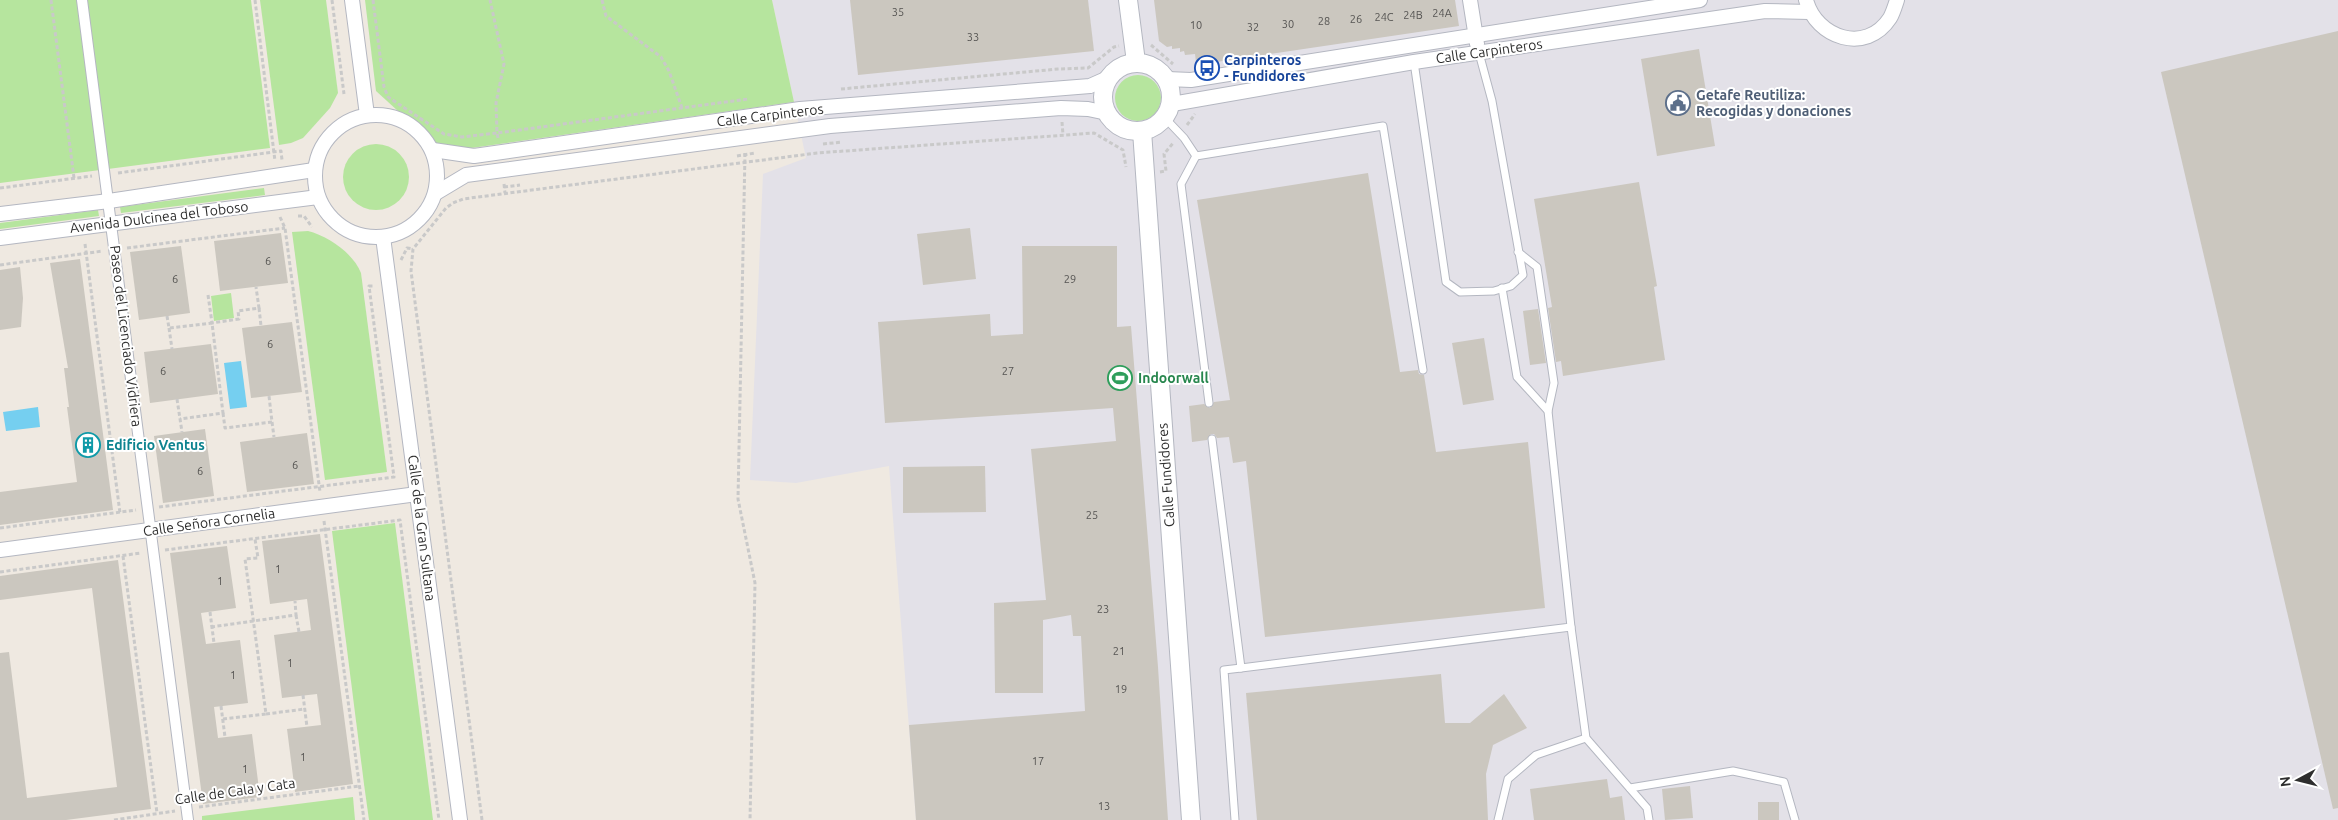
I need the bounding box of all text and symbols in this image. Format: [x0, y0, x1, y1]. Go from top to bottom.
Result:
house number: 35 [892, 6, 904, 18]
house number: 24A [1432, 7, 1453, 19]
house number: 24B [1403, 9, 1423, 21]
house number: 24C [1374, 11, 1394, 23]
house number: 26 [1350, 13, 1362, 25]
house number: 28 [1318, 15, 1330, 27]
house number: 30 [1282, 18, 1294, 30]
house number: 10 [1190, 19, 1202, 31]
house number: 32 [1247, 21, 1259, 33]
house number: 33 [967, 31, 979, 43]
street label: Calle Carpinteros [1435, 36, 1543, 66]
place label: Carpinteros - Fundidores [1224, 52, 1306, 84]
bus stop icon: Carpinteros - Fundidores [1194, 55, 1220, 81]
place label: Getafe Reutiliza: Recogidas y donaciones [1696, 87, 1852, 119]
public building icon: Getafe Reutiliza: Recogidas y donaciones [1665, 90, 1691, 116]
street label: Calle Carpinteros [716, 101, 824, 129]
street label: Avenida Dulcinea del Toboso [69, 198, 249, 236]
street label: Paseo del Licenciado Vidriera [107, 244, 145, 428]
house number: 6 [265, 255, 271, 267]
house number: 6 [172, 273, 178, 285]
house number: 29 [1064, 273, 1076, 285]
house number: 6 [267, 338, 273, 350]
house number: 6 [160, 365, 166, 377]
house number: 27 [1002, 365, 1014, 377]
sports icon: Indoorwall [1107, 365, 1133, 391]
place label: Indoorwall [1138, 370, 1209, 386]
street label: Calle Fundidores [1154, 422, 1178, 528]
building icon: Edificio Ventus [75, 432, 101, 458]
place label: Edificio Ventus [106, 437, 205, 453]
street label: Calle de la Gran Sultana [405, 454, 439, 602]
house number: 6 [292, 459, 298, 471]
house number: 6 [197, 465, 203, 477]
street label: Calle Señora Cornelia [142, 505, 276, 539]
house number: 25 [1086, 509, 1098, 521]
house number: 1 [275, 563, 281, 575]
house number: 1 [217, 575, 223, 587]
house number: 23 [1097, 603, 1109, 615]
house number: 21 [1113, 645, 1125, 657]
house number: 1 [287, 657, 293, 669]
house number: 1 [230, 669, 236, 681]
house number: 19 [1115, 683, 1127, 695]
house number: 1 [300, 751, 306, 763]
house number: 17 [1032, 755, 1044, 767]
north arrow [2273, 755, 2323, 805]
house number: 1 [242, 763, 248, 775]
street label: Calle de Cala y Cata [174, 775, 296, 807]
text: N [2277, 775, 2294, 788]
house number: 13 [1098, 800, 1110, 812]

